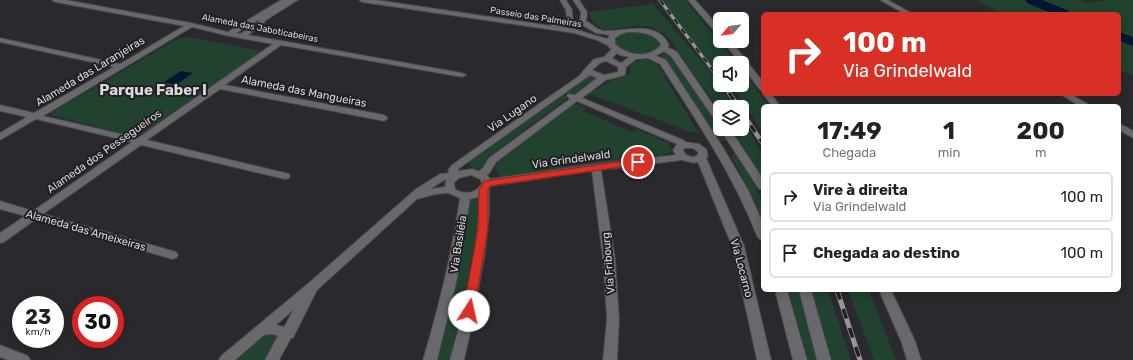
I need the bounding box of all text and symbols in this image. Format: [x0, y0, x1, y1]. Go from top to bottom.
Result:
street label: Passeio das Palmeiras [490, 5, 583, 29]
street label: Alameda das Jaboticabeiras [201, 12, 319, 44]
north arrow [713, 12, 749, 48]
map controls [713, 12, 749, 136]
text: 100 m [843, 26, 927, 59]
icon: right [777, 28, 829, 80]
street label: Alameda das Laranjeiras [33, 34, 147, 109]
button: sound [713, 56, 749, 92]
text: Via Grindelwald [843, 60, 972, 82]
street label: Alameda das Mangueiras [240, 73, 368, 110]
district label: Parque Faber I [99, 81, 207, 99]
street label: Via Lugano [485, 92, 539, 135]
button: layers [713, 100, 749, 136]
street label: Alameda dos Pessegueiros [44, 107, 164, 196]
text: 17:49 [817, 117, 882, 145]
text: 1 [943, 117, 955, 145]
text: 200 [1017, 117, 1065, 145]
pin [621, 145, 655, 179]
text: Chegada [823, 145, 876, 160]
text: min [938, 145, 960, 160]
text: m [1035, 145, 1046, 160]
street label: Via Grindelwald [531, 148, 611, 171]
icon: arrive [627, 151, 649, 173]
text: Vire à direita [813, 181, 908, 199]
icon: right [779, 186, 801, 208]
text: 100 m [1061, 188, 1103, 206]
text: Via Grindelwald [813, 199, 906, 214]
street label: Alameda das Ameixeiras [24, 207, 148, 254]
street label: Via Basiléia [448, 214, 469, 274]
street label: Via Fribourg [599, 232, 618, 294]
street label: Via Locarno [727, 237, 756, 299]
icon: arrive [779, 242, 801, 264]
text: Chegada ao destino [813, 244, 960, 262]
text: 100 m [1061, 244, 1103, 262]
position arrow [448, 290, 490, 332]
speed limit sign: 30 [72, 296, 124, 348]
text: 23 [25, 305, 51, 329]
text: km/h [26, 326, 50, 338]

